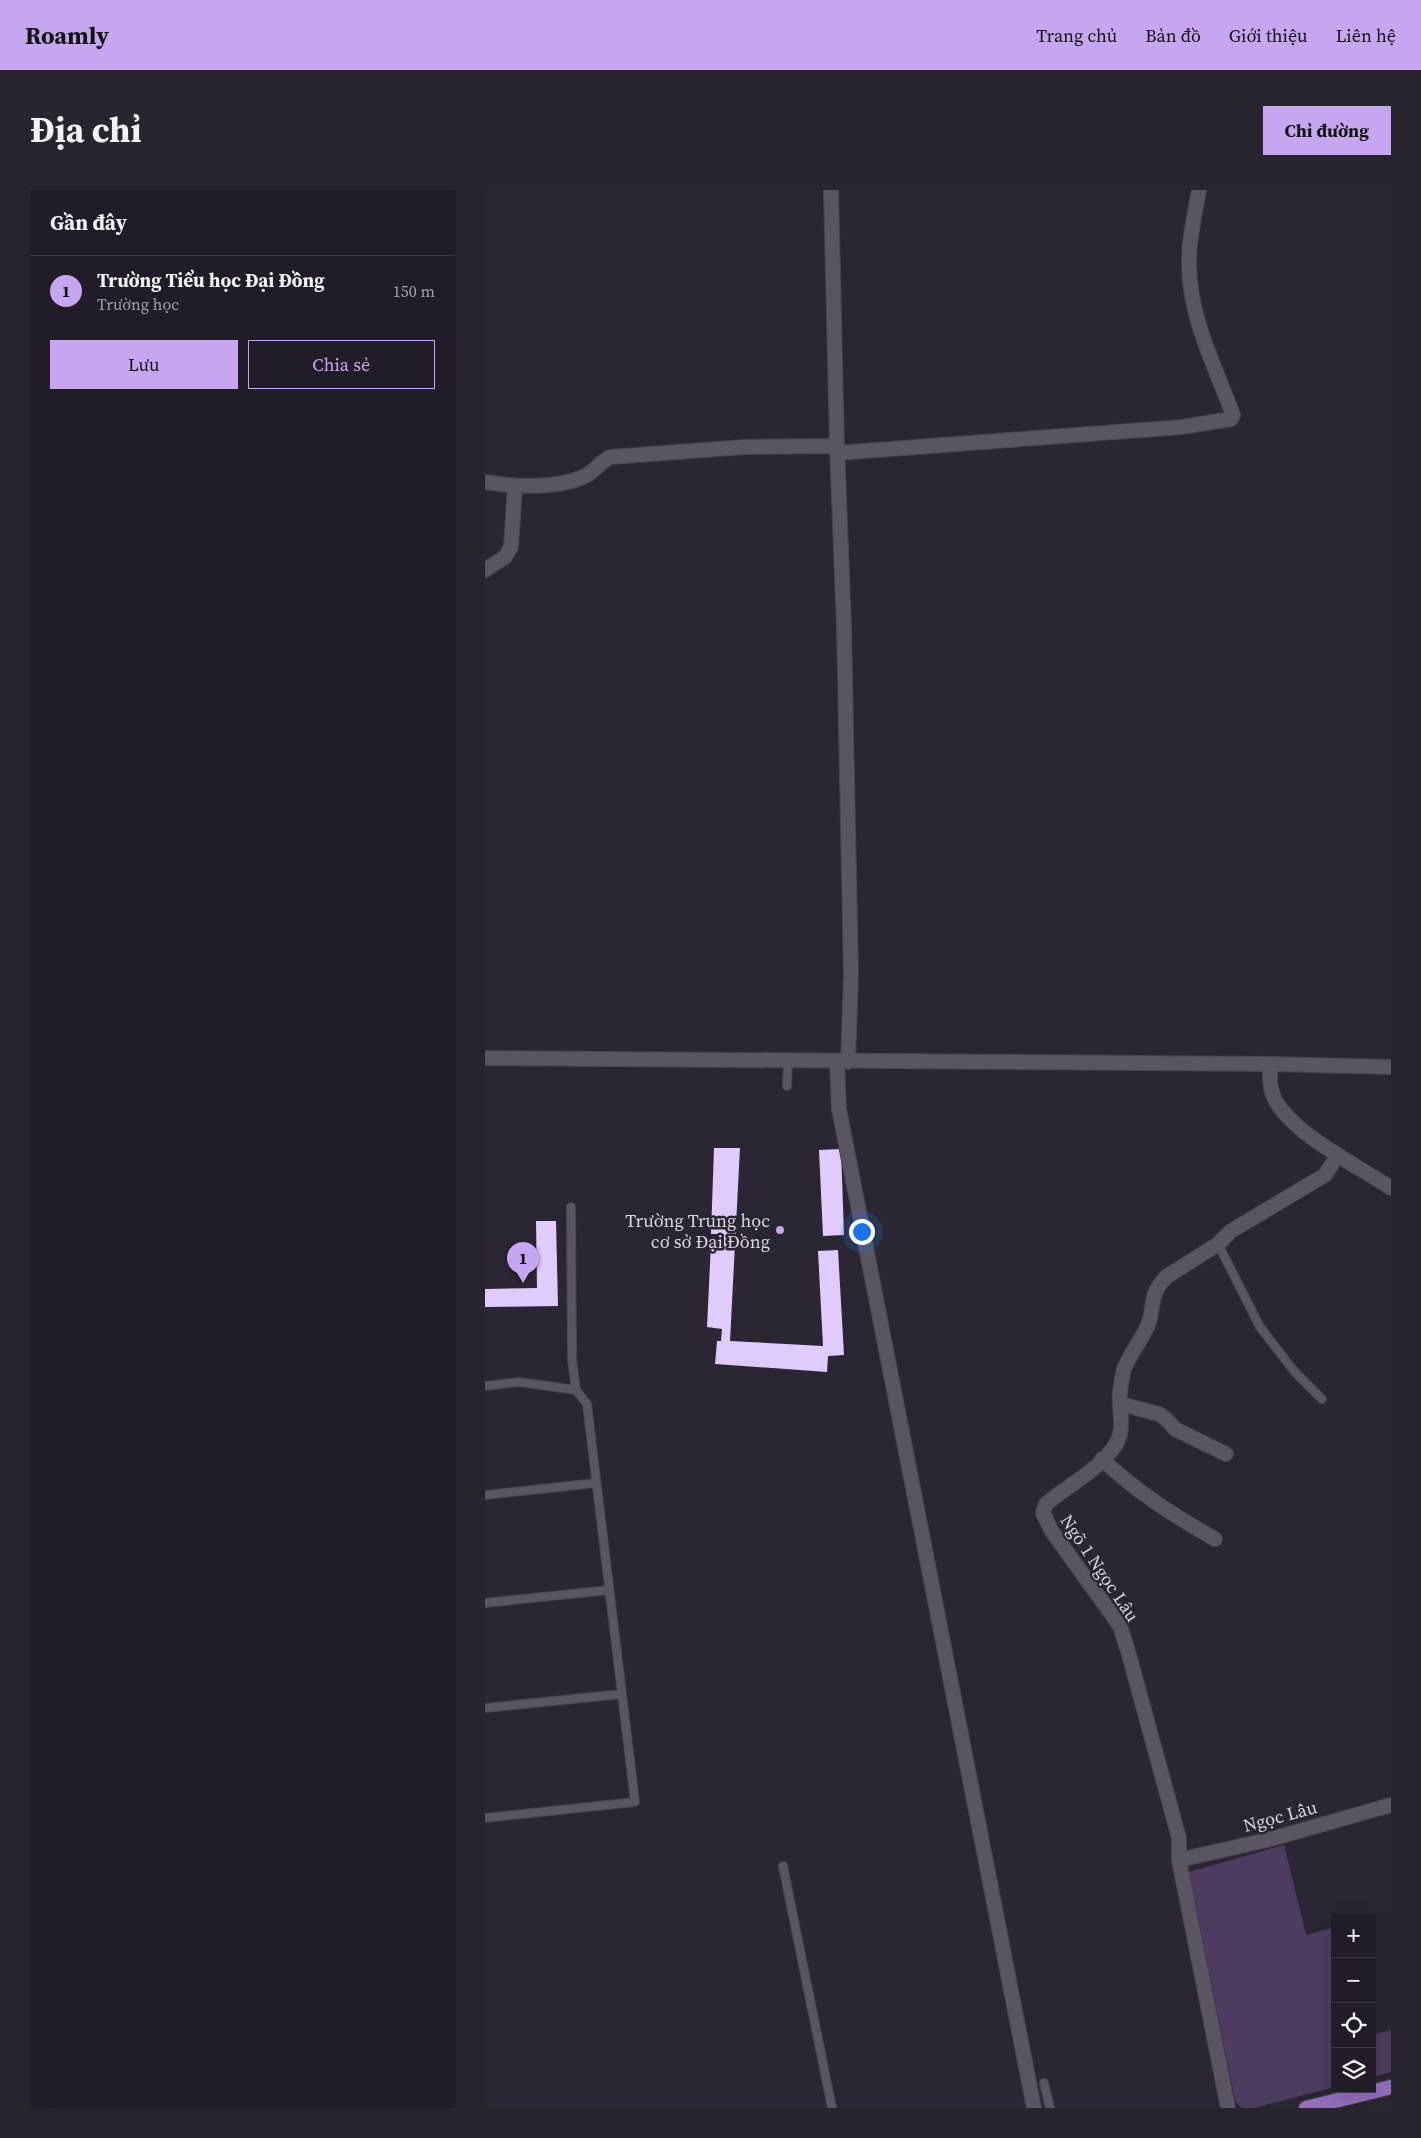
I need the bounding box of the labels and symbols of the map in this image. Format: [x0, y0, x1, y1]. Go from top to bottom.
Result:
place label: Trường Trung học cơ sở Đại Đồng [625, 1208, 770, 1254]
your location [849, 1219, 875, 1245]
marker: Trường Trung học cơ sở Đại Đồng [774, 1224, 786, 1236]
pin: 1 [507, 1242, 539, 1283]
street label: Ngõ 1 Ngọc Lâu [1055, 1509, 1145, 1627]
street label: Ngọc Lâu [1240, 1794, 1320, 1838]

